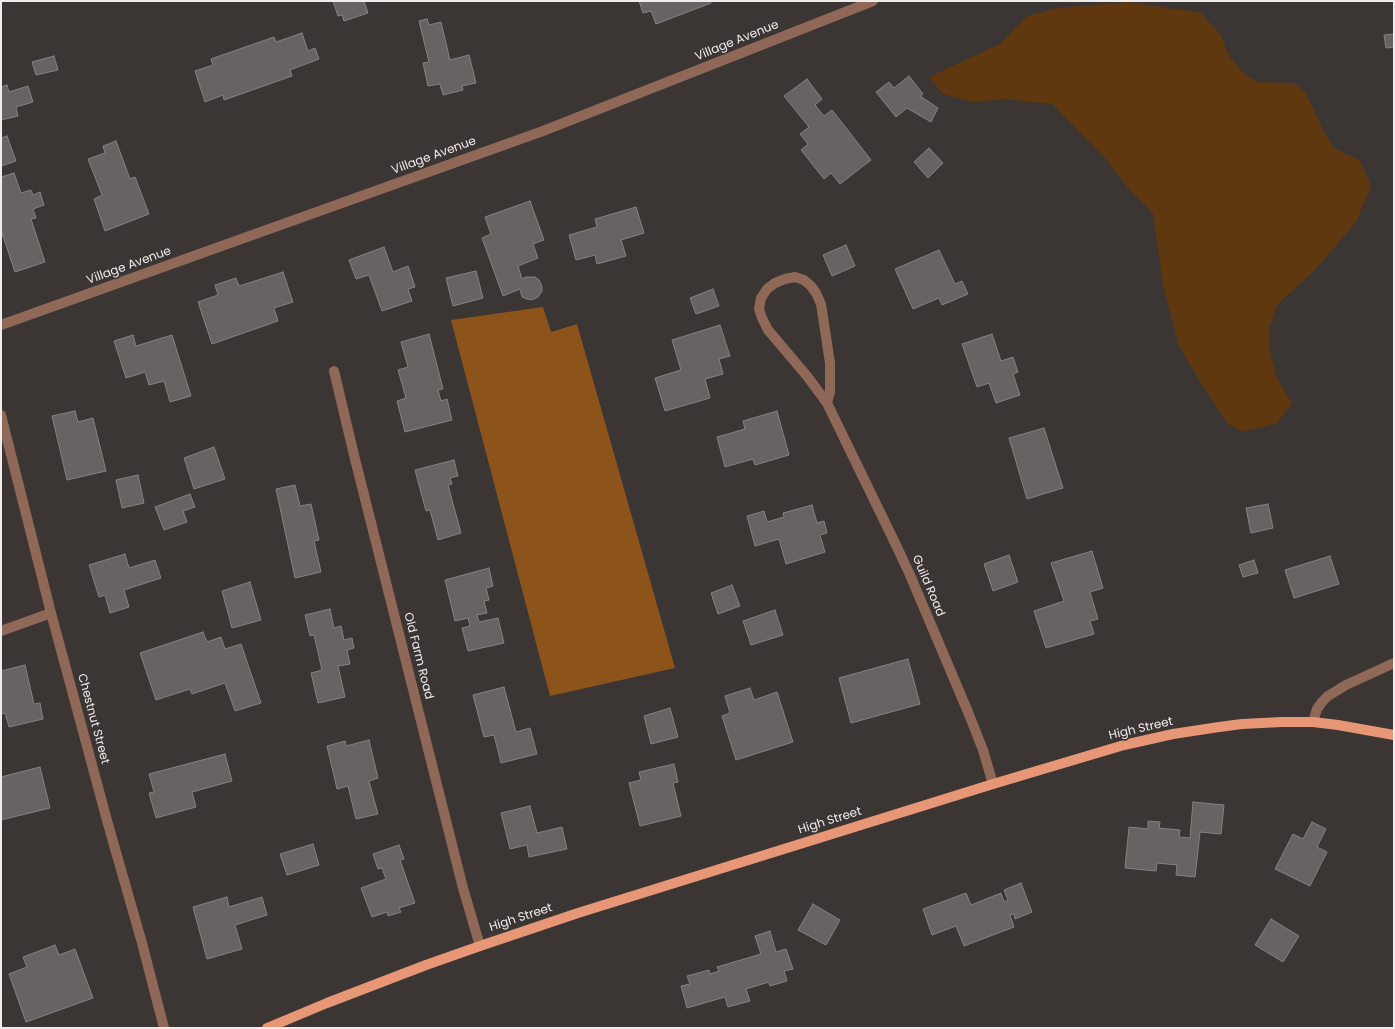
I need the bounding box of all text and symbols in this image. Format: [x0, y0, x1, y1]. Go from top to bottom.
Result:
street label: Village Avenue [693, 18, 781, 64]
street label: Village Avenue [390, 134, 478, 178]
street label: Village Avenue [85, 244, 173, 288]
street label: Guild Road [909, 553, 947, 619]
street label: Old Farm Road [400, 611, 436, 701]
street label: Chestnut Street [74, 672, 112, 766]
street label: High Street [1108, 715, 1174, 743]
street label: High Street [797, 805, 863, 837]
street label: High Street [488, 901, 554, 935]

